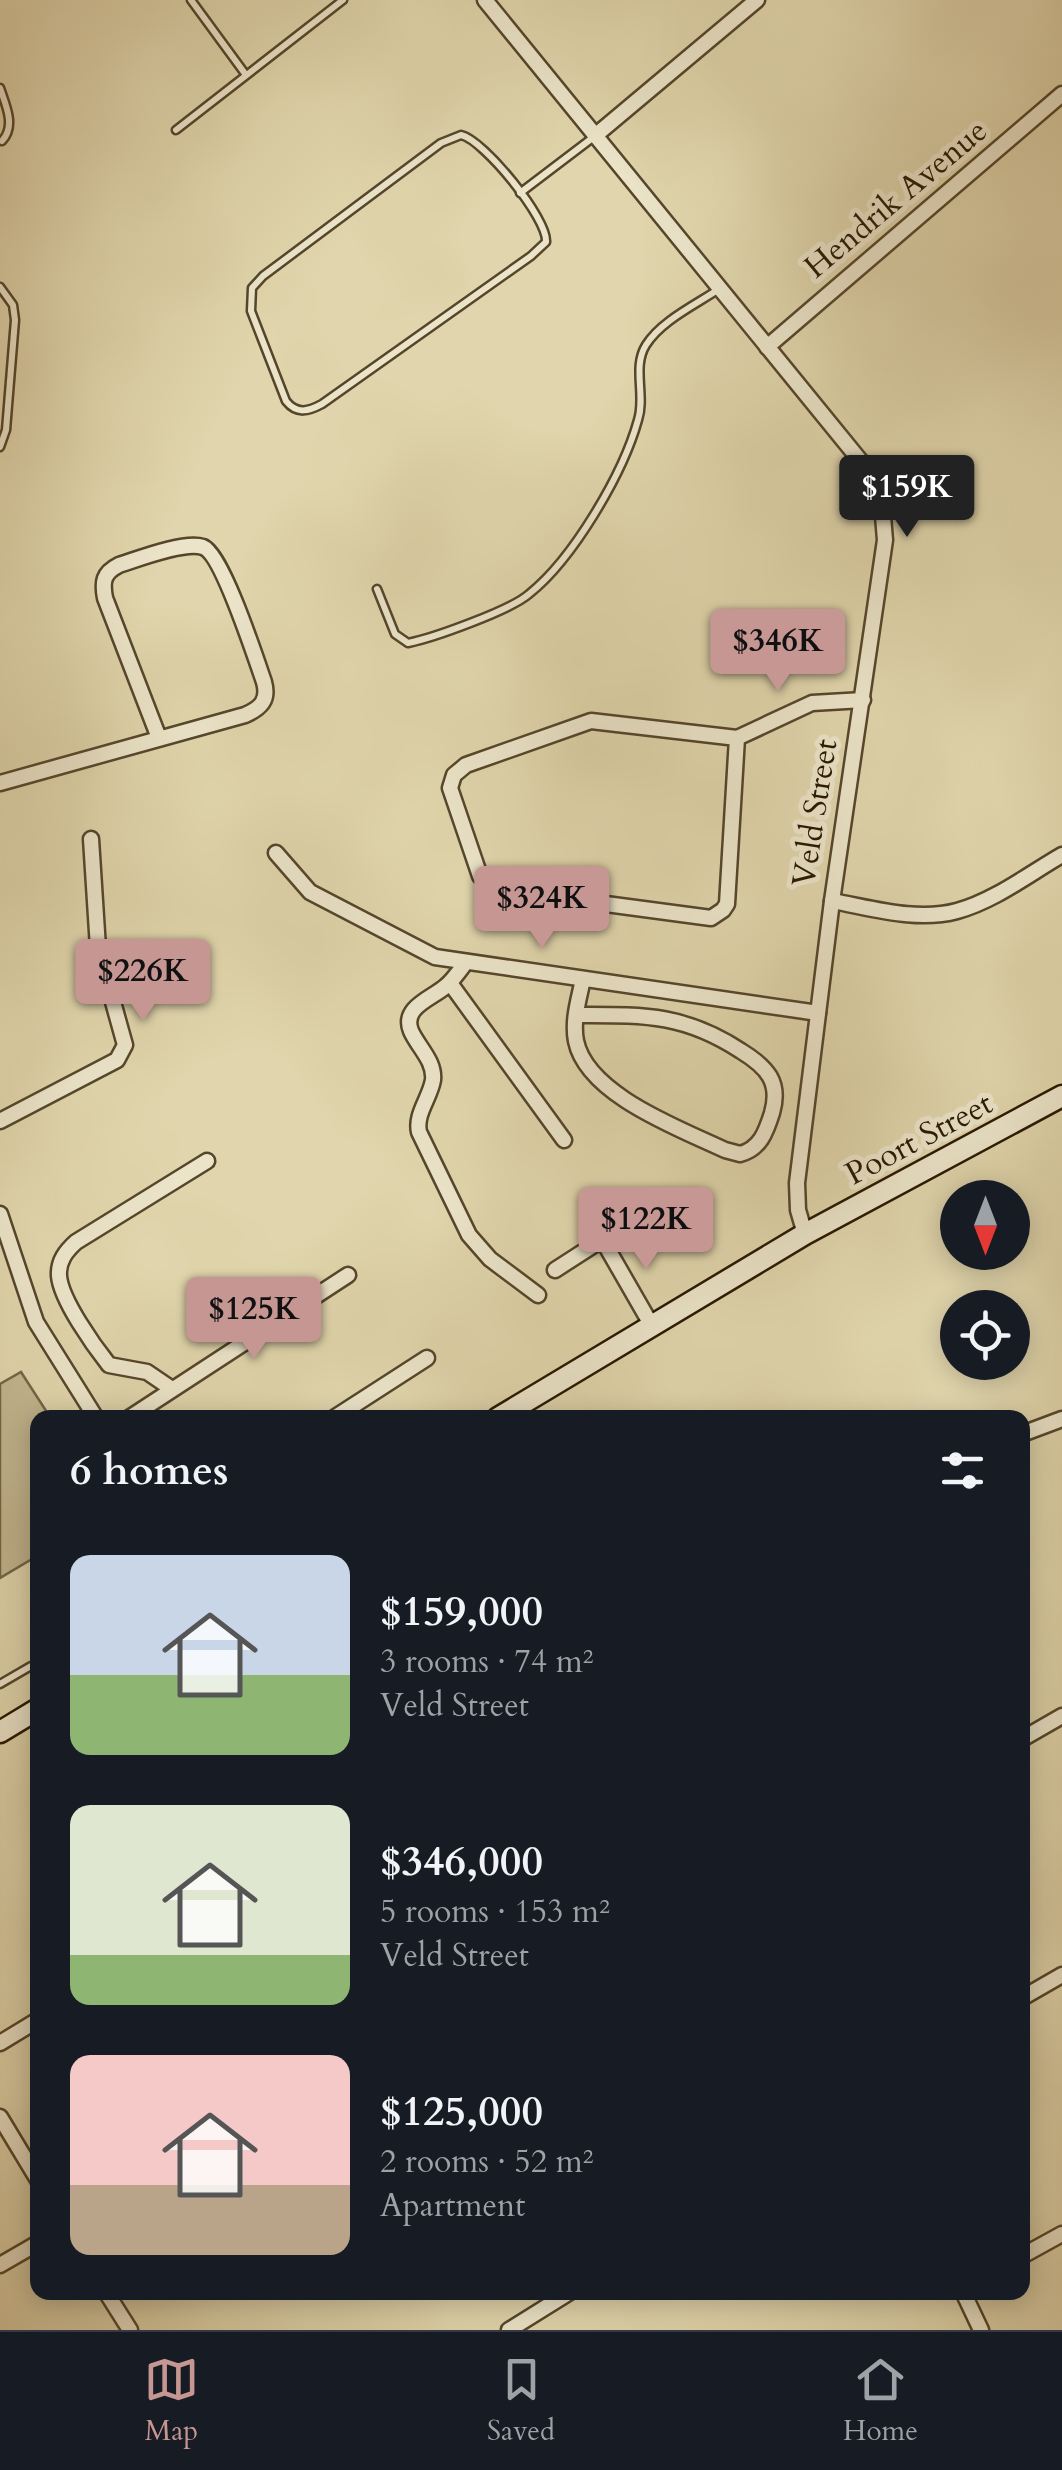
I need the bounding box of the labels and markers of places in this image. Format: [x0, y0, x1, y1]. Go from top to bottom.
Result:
pin: $159K [837, 455, 977, 540]
pin: $346K [708, 609, 848, 694]
pin: $324K [472, 866, 612, 951]
pin: $226K [73, 939, 213, 1024]
pin: $122K [576, 1187, 716, 1272]
pin: $125K [184, 1277, 324, 1362]

